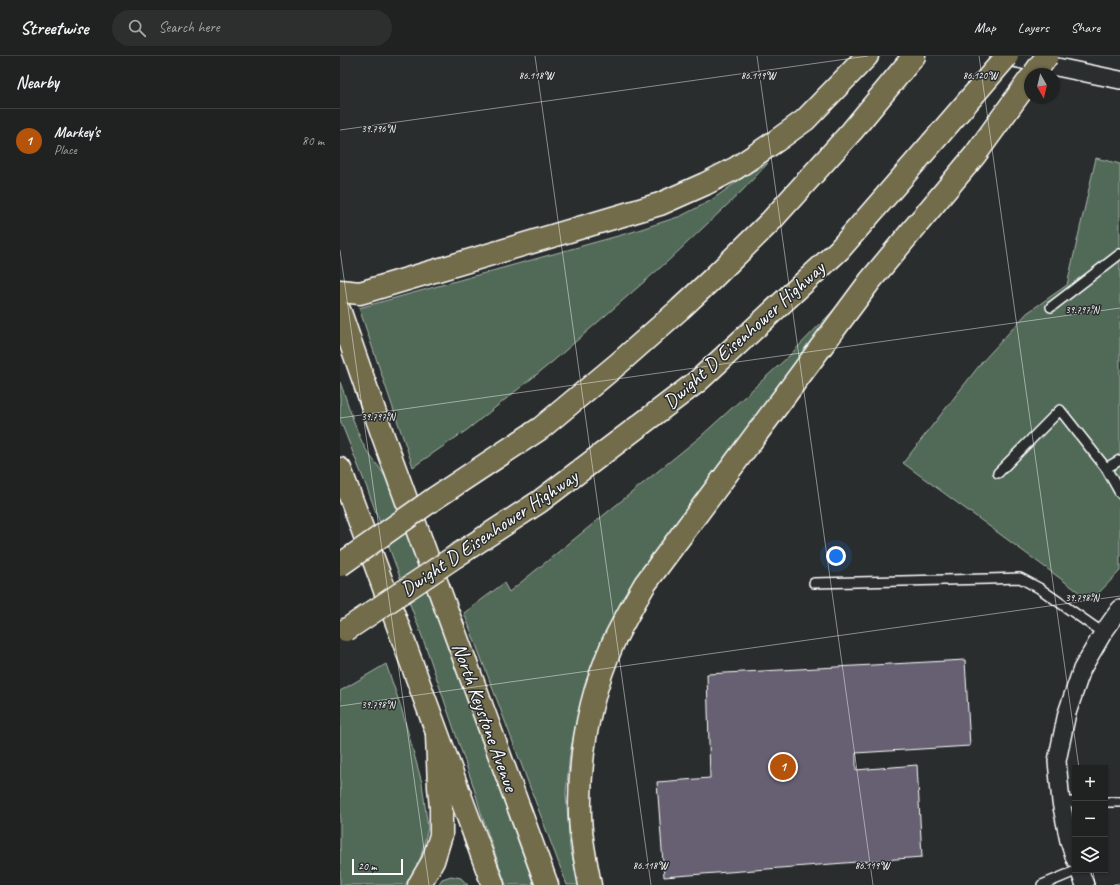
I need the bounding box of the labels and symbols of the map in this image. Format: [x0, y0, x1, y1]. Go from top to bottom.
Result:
north arrow [1024, 68, 1060, 104]
text: 86.118°W [519, 69, 555, 82]
text: 86.119°W [741, 69, 777, 82]
text: 86.120°W [963, 69, 999, 82]
text: 39.796°N [361, 122, 397, 135]
street label: Dwight D Eisenhower Highway [658, 254, 832, 414]
text: 39.797°N [1065, 303, 1101, 316]
text: 39.797°N [361, 410, 397, 423]
street label: Dwight D Eisenhower Highway [396, 463, 584, 602]
your location [826, 546, 846, 566]
text: 39.798°N [1065, 591, 1101, 604]
street label: North Keystone Avenue [447, 639, 524, 796]
text: 39.798°N [361, 698, 397, 711]
pin: 1 [770, 752, 796, 782]
scale bar [352, 857, 403, 876]
text: 86.118°W [633, 859, 669, 872]
text: 86.119°W [855, 859, 891, 872]

